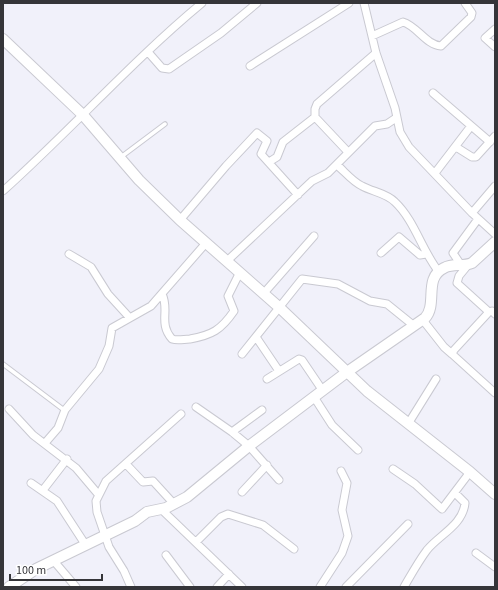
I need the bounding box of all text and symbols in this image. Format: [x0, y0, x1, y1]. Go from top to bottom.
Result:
scale bar [10, 556, 102, 582]
text: 100 m [16, 562, 46, 579]

